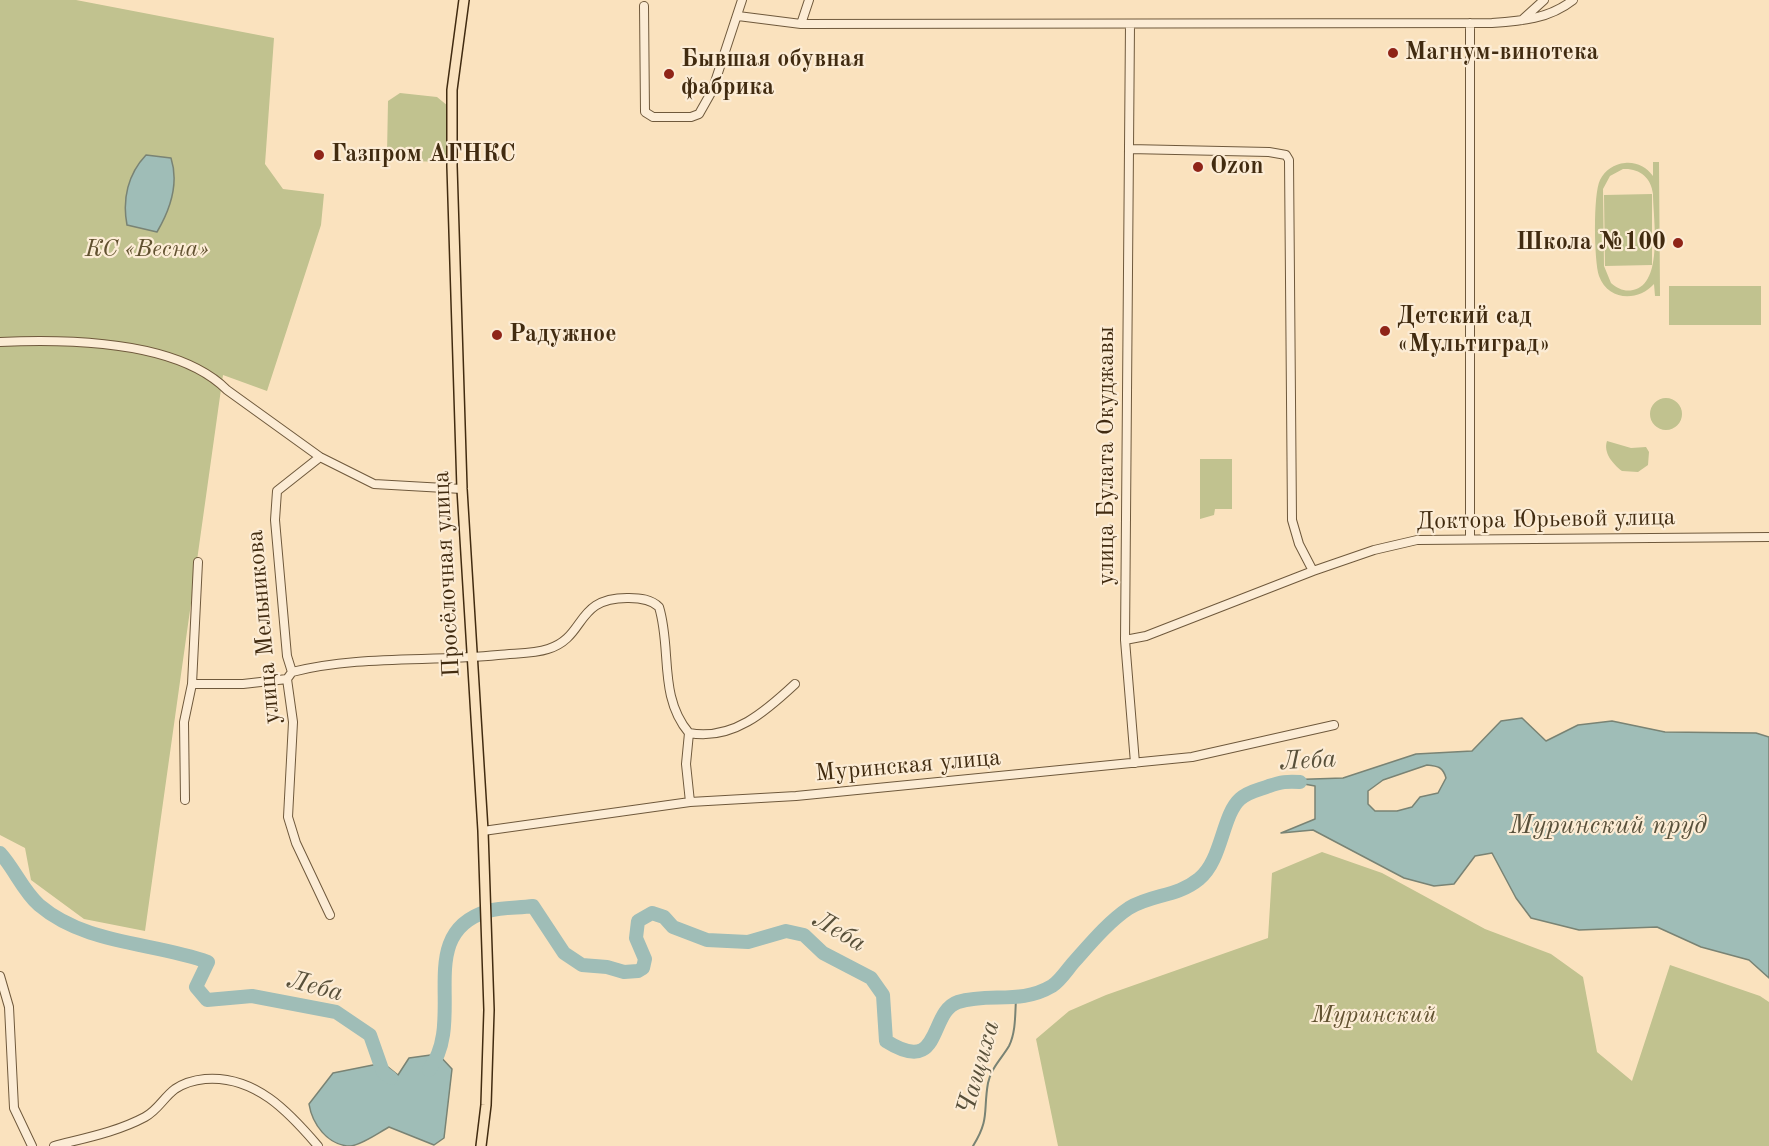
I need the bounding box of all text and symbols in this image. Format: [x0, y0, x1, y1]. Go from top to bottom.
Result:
place label: Магнум-винотека [1405, 39, 1599, 67]
place label: Бывшая обувная фабрика [681, 46, 865, 102]
marker: Магнум-винотека [1386, 46, 1400, 60]
marker: Бывшая обувная фабрика [662, 67, 676, 81]
place label: Газпром АГНКС [331, 141, 516, 169]
marker: Газпром АГНКС [312, 148, 326, 162]
place label: Ozon [1210, 153, 1264, 181]
marker: Ozon [1191, 160, 1205, 174]
place label: Школа №100 [1516, 229, 1666, 257]
park label: КС «Весна» [85, 236, 209, 264]
marker: Школа №100 [1671, 236, 1685, 250]
place label: Детский сад «Мультиград» [1397, 303, 1550, 359]
place label: Радужное [509, 321, 616, 349]
marker: Детский сад «Мультиград» [1378, 324, 1392, 338]
street label: улица Булата Окуджавы [1093, 326, 1121, 586]
marker: Радужное [490, 328, 504, 342]
street label: Просёлочная улица [427, 470, 467, 678]
street label: Доктора Юрьевой улица [1416, 503, 1676, 537]
street label: улица Мельникова [241, 529, 287, 725]
street label: Муринская улица [814, 744, 1002, 788]
water label: Леба [1279, 744, 1337, 778]
water label: Муринский пруд [1509, 810, 1707, 842]
water label: Леба [807, 904, 871, 960]
water label: Леба [284, 965, 346, 1009]
park label: Муринский [1312, 1002, 1436, 1030]
water label: Чащиха [951, 1017, 1007, 1119]

